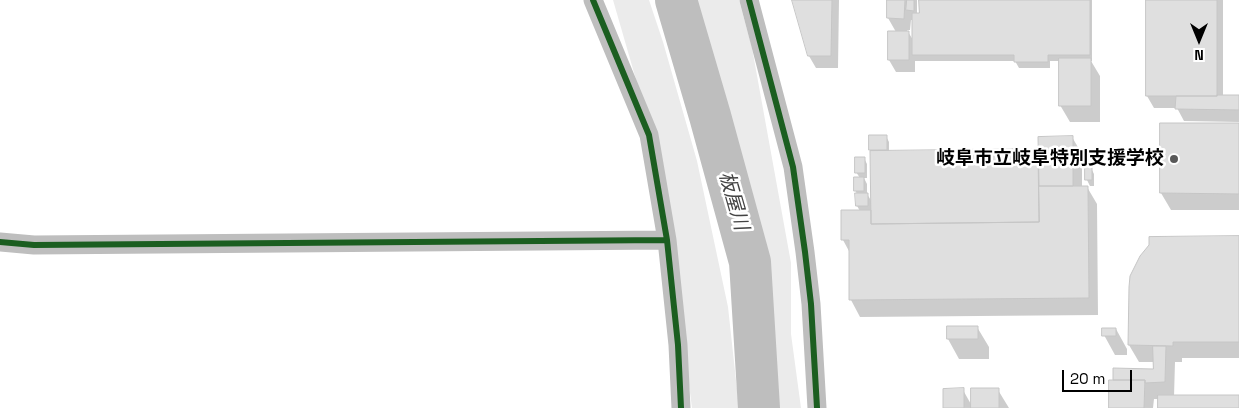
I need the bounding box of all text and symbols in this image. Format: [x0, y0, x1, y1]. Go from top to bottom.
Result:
north arrow [1174, 15, 1224, 65]
text: N [1194, 46, 1204, 64]
place label: 岐阜市立岐阜特別支援学校 [936, 148, 1164, 170]
marker: 岐阜市立岐阜特別支援学校 [1168, 153, 1180, 165]
water label: 板屋川 [713, 169, 753, 233]
scale bar [1064, 360, 1134, 392]
text: 20 m [1070, 369, 1105, 388]

